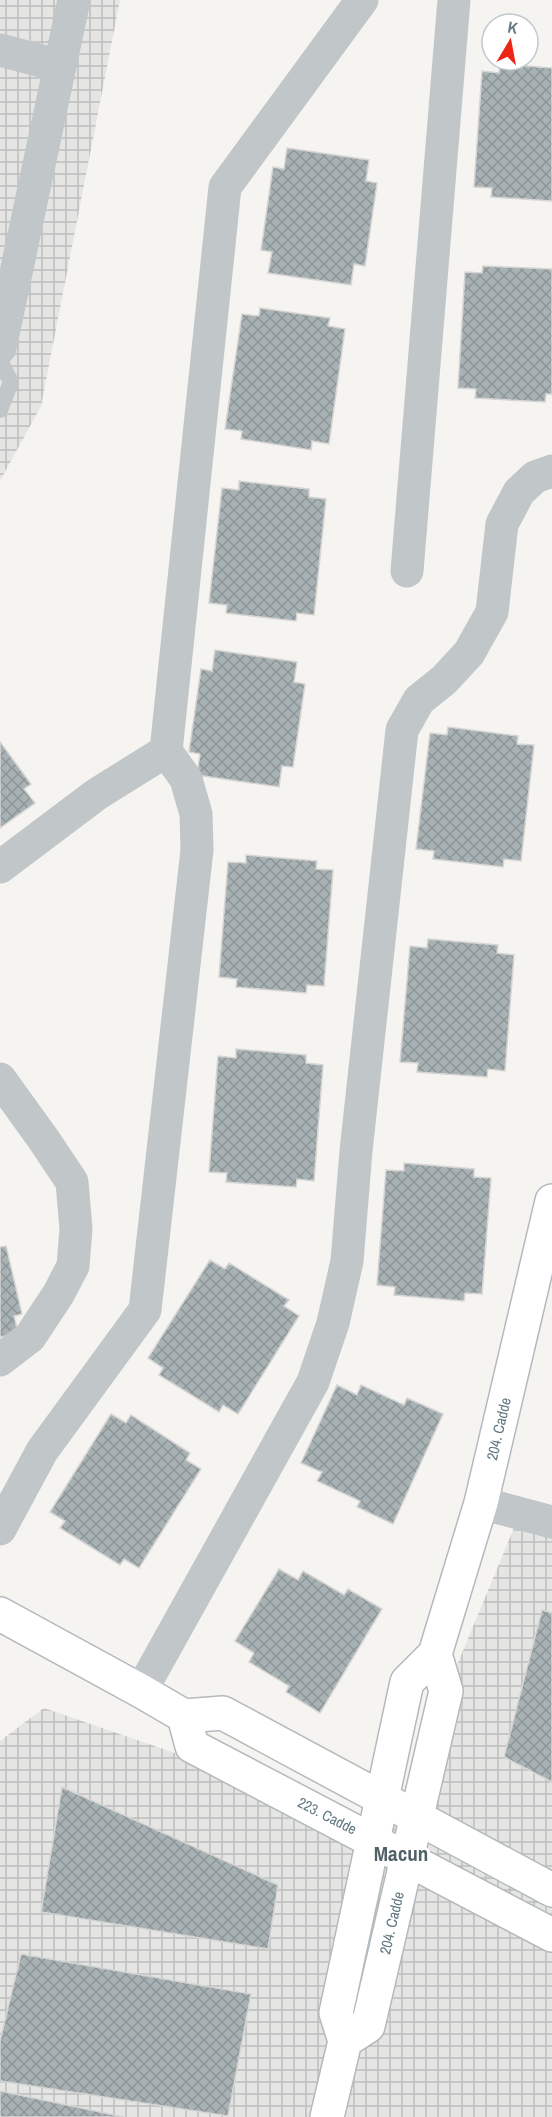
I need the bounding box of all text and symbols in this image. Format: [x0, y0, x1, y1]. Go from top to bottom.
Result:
north arrow [480, 12, 540, 72]
text: K [506, 16, 520, 39]
street label: 204. Cadde [481, 1395, 516, 1462]
street label: 223. Cadde [294, 1792, 360, 1839]
district label: Macun [374, 1839, 428, 1868]
street label: 204. Cadde [374, 1889, 409, 1956]

